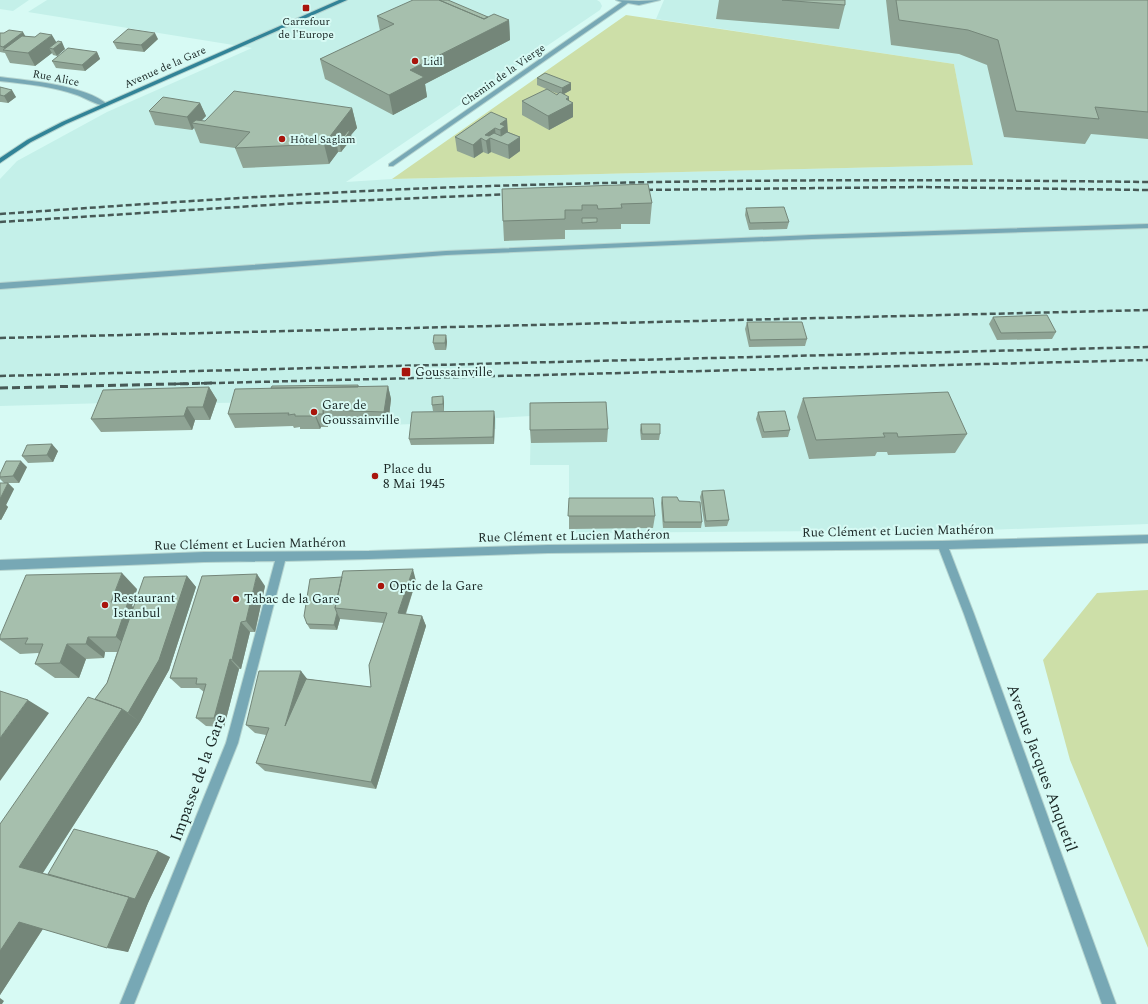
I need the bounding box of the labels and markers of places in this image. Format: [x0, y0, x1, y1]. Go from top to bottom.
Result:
marker: Carrefour de l'Europe [301, 3, 311, 13]
place label: Carrefour de l'Europe [278, 13, 334, 43]
place label: Lidl [423, 53, 443, 70]
marker: Lidl [410, 56, 420, 66]
place label: Hôtel Saglam [290, 131, 356, 148]
marker: Hôtel Saglam [277, 134, 287, 144]
place label: Goussainville [415, 362, 493, 382]
marker: Goussainville [400, 366, 412, 378]
place label: Gare de Goussainville [322, 395, 400, 430]
marker: Gare de Goussainville [309, 407, 319, 417]
place label: Place du 8 Mai 1945 [383, 459, 445, 494]
marker: Place du 8 Mai 1945 [370, 471, 380, 481]
place label: Optic de la Gare [389, 576, 483, 596]
marker: Optic de la Gare [376, 581, 386, 591]
place label: Restaurant Istanbul [113, 588, 176, 623]
place label: Tabac de la Gare [244, 589, 340, 609]
marker: Tabac de la Gare [231, 594, 241, 604]
marker: Restaurant Istanbul [100, 600, 110, 610]

